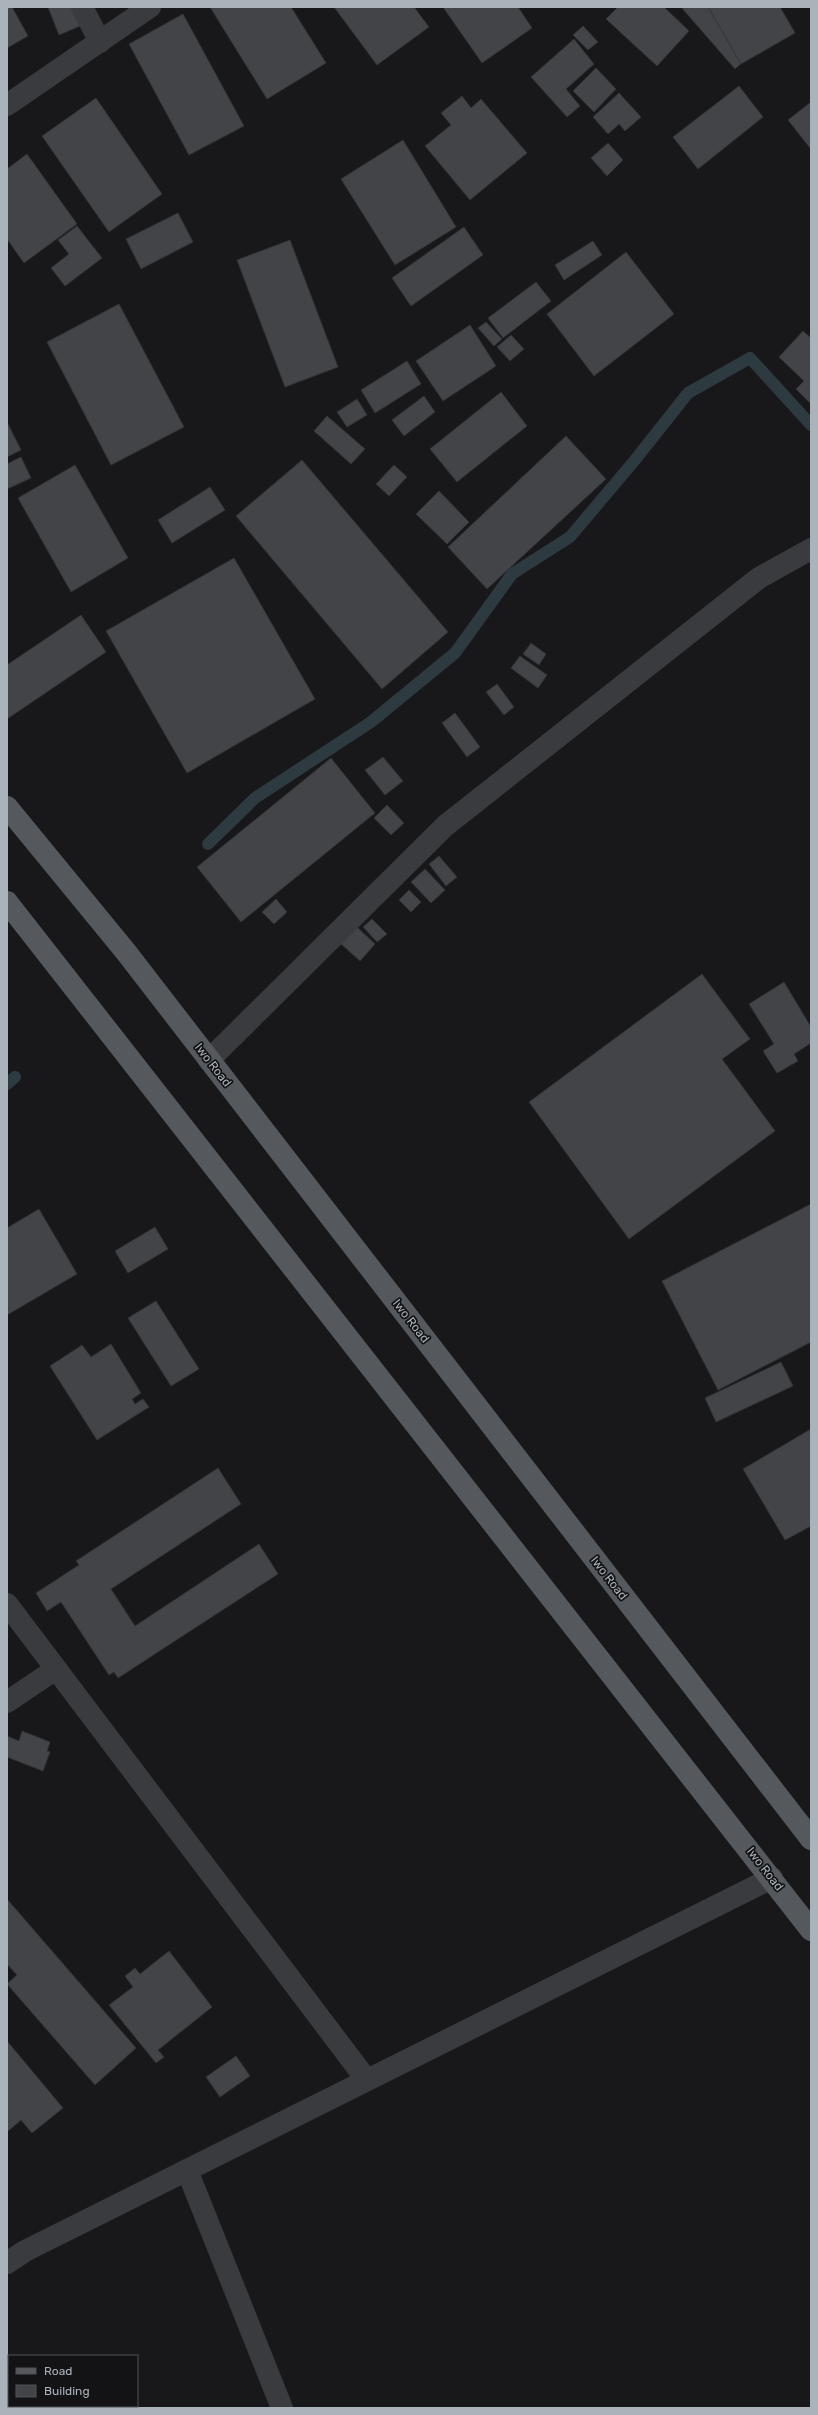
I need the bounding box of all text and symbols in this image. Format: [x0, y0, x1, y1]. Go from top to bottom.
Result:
street label: Iwo Road [192, 1041, 234, 1089]
street label: Iwo Road [390, 1297, 432, 1345]
street label: Iwo Road [588, 1554, 630, 1602]
street label: Iwo Road [744, 1845, 786, 1893]
legend [8, 2355, 138, 2407]
text: Road [44, 2364, 72, 2378]
text: Building [44, 2384, 90, 2398]

